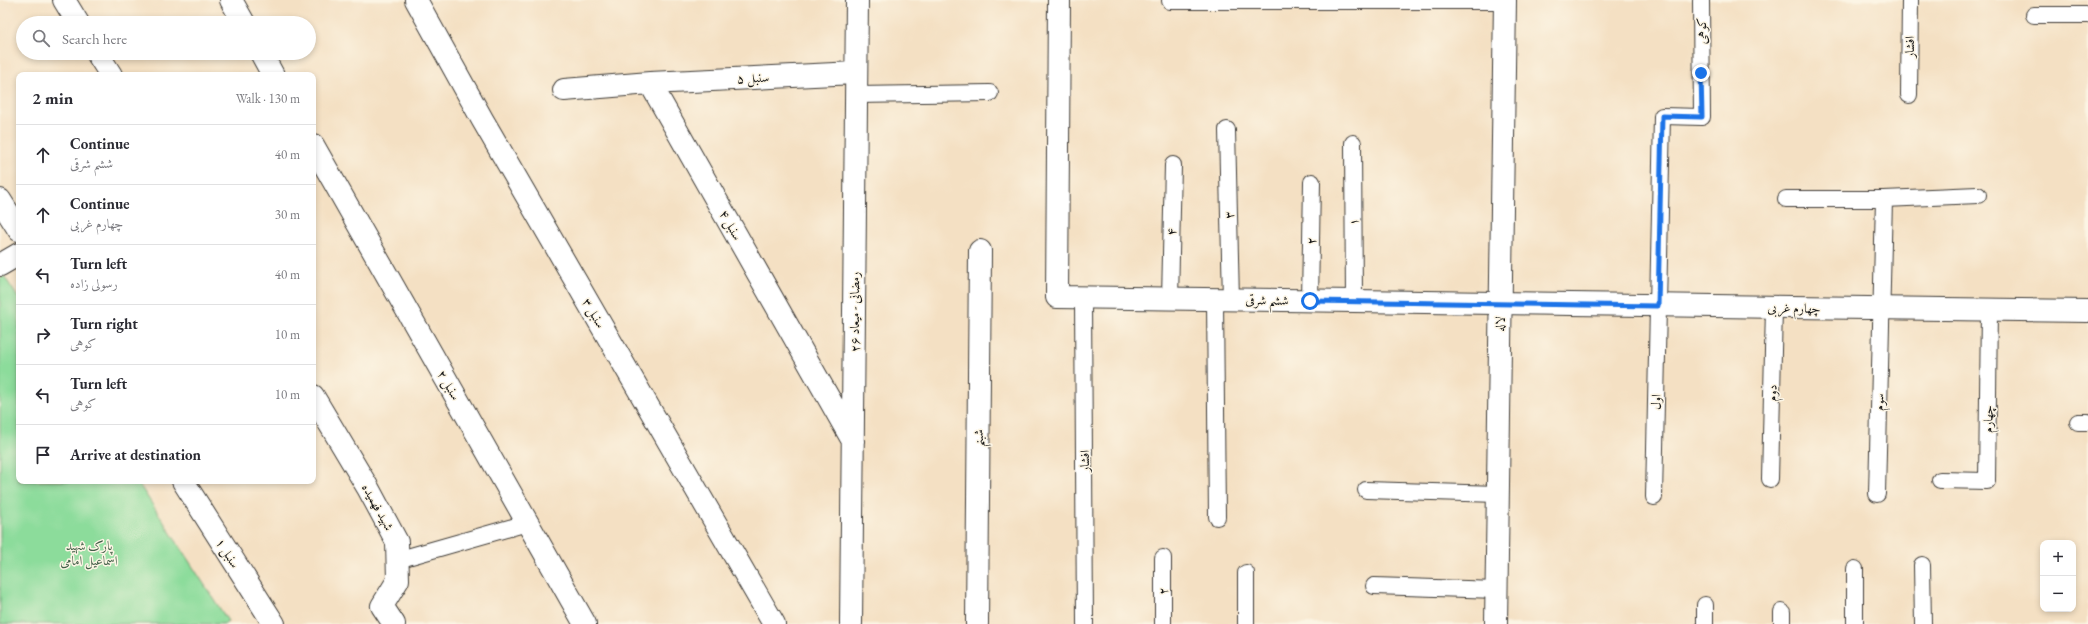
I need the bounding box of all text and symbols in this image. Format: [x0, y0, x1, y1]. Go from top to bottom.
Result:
search box [16, 16, 316, 60]
street label: کوهی [1693, 18, 1710, 44]
icon: search [30, 27, 52, 49]
text: Search here [62, 29, 127, 48]
street label: افشار [1901, 36, 1918, 60]
route end [1692, 64, 1710, 82]
street label: سنبل ۵ [736, 69, 770, 88]
text: 2 min [32, 87, 73, 109]
text: Walk · 130 m [236, 90, 300, 107]
text: Continue [70, 134, 130, 153]
icon: ahead [32, 144, 54, 166]
text: 40 m [275, 146, 300, 163]
text: ششم شرقی [70, 155, 113, 172]
text: Continue [70, 194, 130, 213]
icon: ahead [32, 204, 54, 226]
text: 30 m [275, 206, 300, 223]
street label: سنبل ۴ [715, 207, 746, 244]
street label: ۳ [1220, 211, 1238, 219]
text: چهارم غربی [70, 215, 123, 232]
street label: ۱ [1345, 218, 1362, 226]
street label: ۴ [1162, 228, 1180, 236]
street label: ۲ [1302, 237, 1320, 245]
text: Turn left [70, 254, 127, 273]
icon: left [32, 264, 54, 286]
text: 40 m [275, 266, 300, 283]
street label: رمضانی - میعاد ۲۶ [846, 272, 863, 352]
text: رسولی زاده [70, 275, 118, 292]
street label: ششم شرقی [1245, 291, 1289, 314]
route start [1301, 292, 1319, 310]
street label: سنبل ۳ [578, 295, 609, 332]
street label: چهارم غربی [1767, 299, 1821, 320]
text: Turn right [70, 314, 138, 333]
street label: لاله [1491, 316, 1509, 332]
icon: right [32, 324, 54, 346]
text: 10 m [275, 326, 300, 343]
text: کوهی [70, 335, 96, 352]
street label: سنبل ۲ [433, 367, 464, 404]
text: Turn left [70, 374, 127, 393]
icon: left [32, 384, 54, 406]
street label: دوم [1763, 384, 1784, 402]
text: 10 m [275, 386, 300, 403]
street label: سوم [1870, 393, 1891, 411]
street label: اول [1647, 394, 1665, 410]
text: کوهی [70, 395, 96, 412]
street label: چهارم [1979, 405, 2000, 433]
street label: شبنم [970, 429, 992, 447]
icon: arrive [32, 444, 54, 466]
text: Arrive at destination [70, 445, 201, 464]
street label: افشار [1076, 450, 1093, 474]
street label: شهید فهمیده [358, 480, 398, 534]
street label: سنبل ۱ [211, 535, 244, 572]
park label: پارک شهید اسماعیل امامی [60, 537, 118, 570]
map controls [2040, 540, 2076, 612]
button: + [2040, 540, 2076, 576]
button: − [2040, 576, 2076, 612]
street label: ۲ [1154, 587, 1172, 595]

